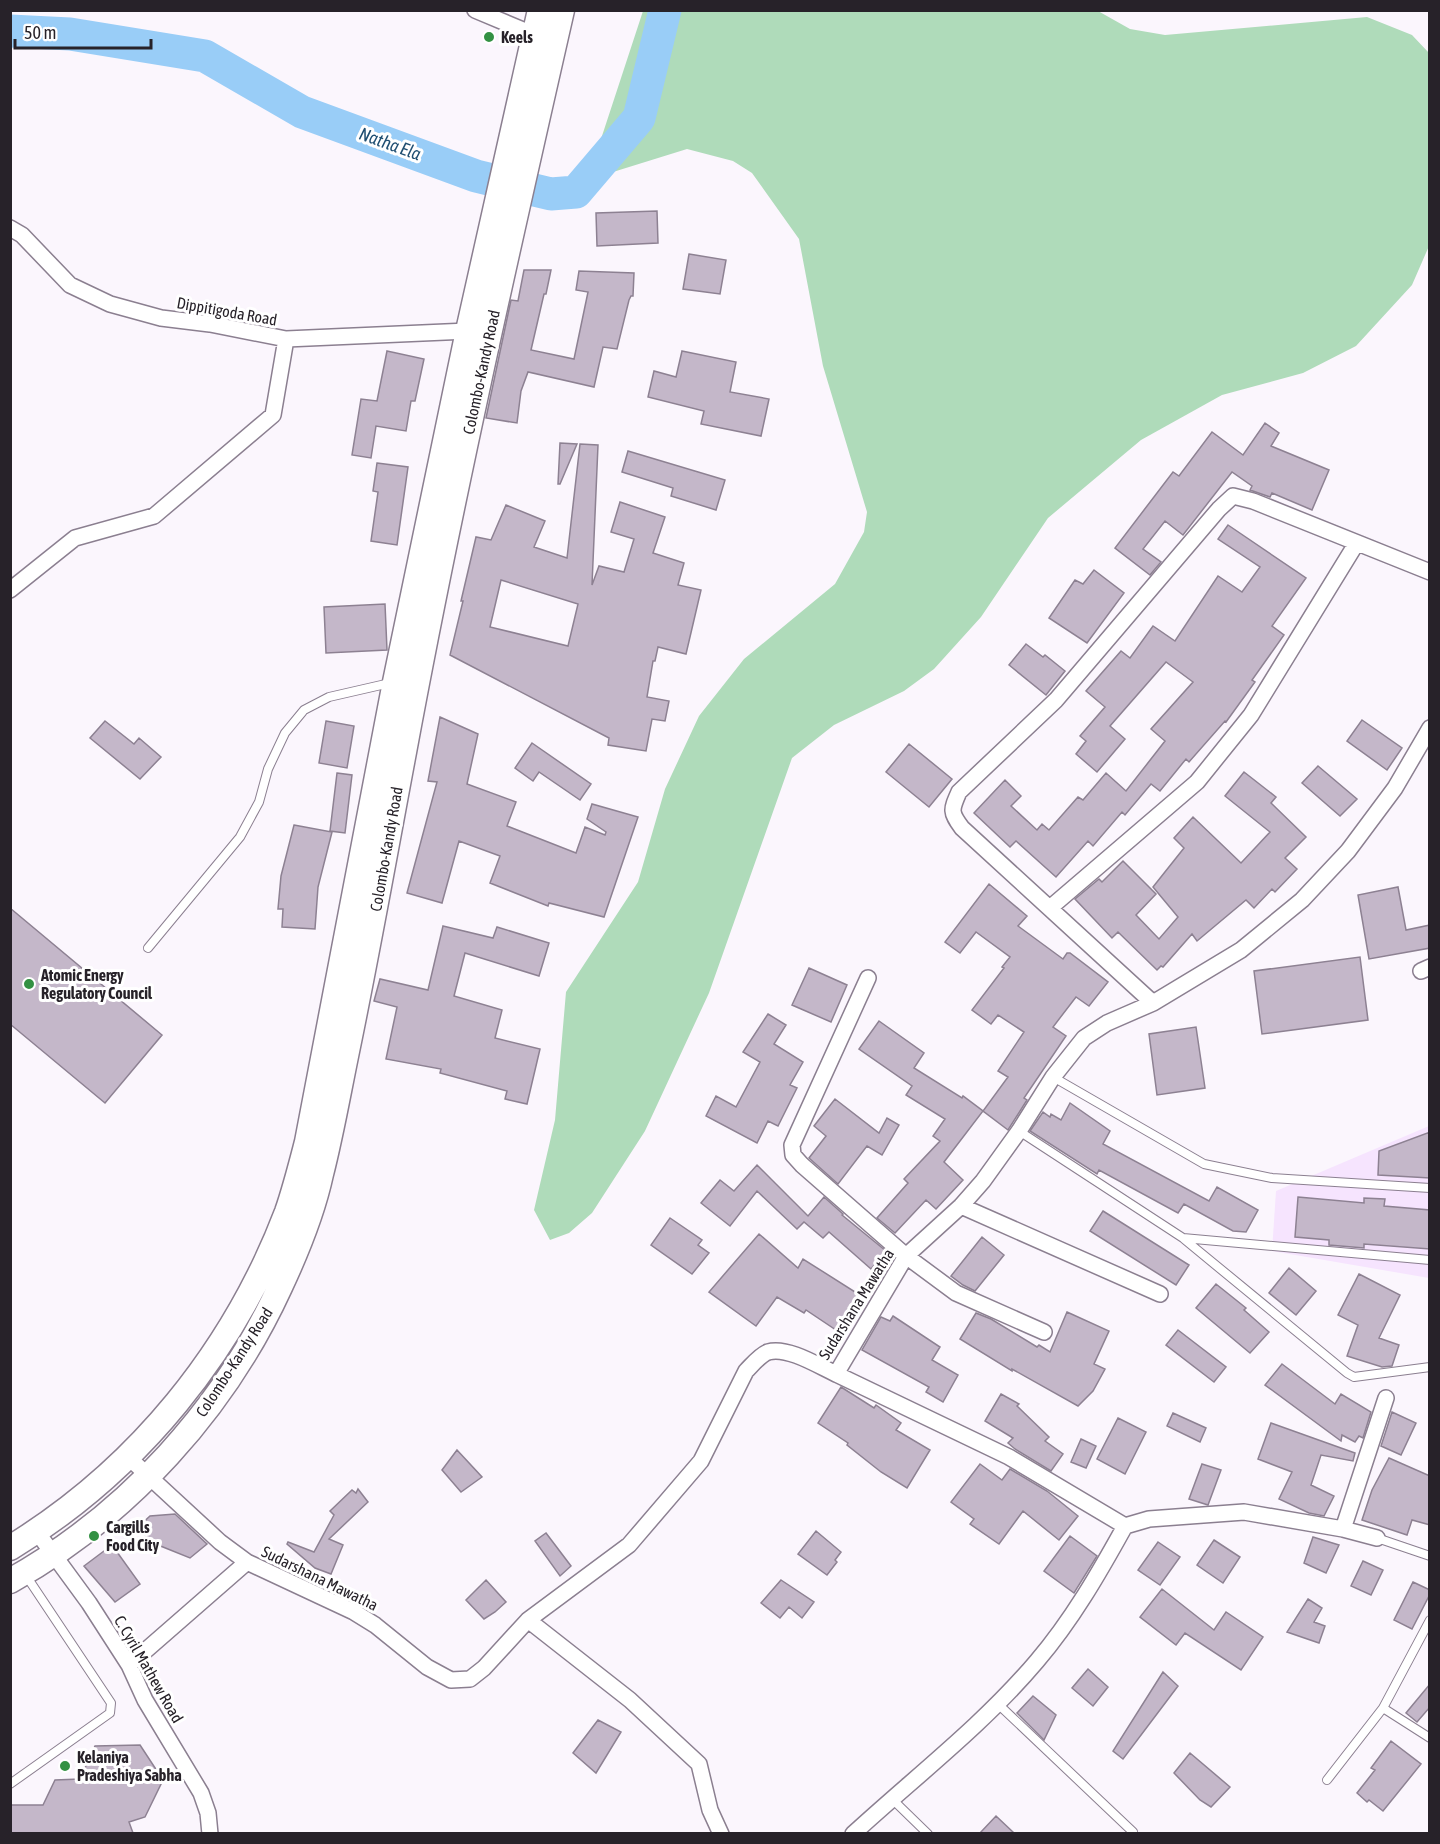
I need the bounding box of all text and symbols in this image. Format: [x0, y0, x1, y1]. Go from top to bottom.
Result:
scale bar [15, 12, 152, 50]
text: 50 m [24, 22, 56, 43]
place label: Keels [501, 28, 533, 46]
marker: Keels [482, 30, 496, 44]
water label: Natha Ela [356, 123, 425, 165]
street label: Dippitigoda Road [175, 293, 279, 330]
street label: Colombo-Kandy Road [459, 308, 504, 436]
street label: Colombo-Kandy Road [366, 785, 407, 913]
place label: Atomic Energy Regulatory Council [40, 966, 153, 1002]
marker: Atomic Energy Regulatory Council [22, 977, 36, 991]
street label: Sudarshana Mawatha [815, 1245, 897, 1363]
street label: Colombo-Kandy Road [192, 1304, 277, 1421]
place label: Cargills Food City [106, 1518, 159, 1554]
marker: Cargills Food City [87, 1529, 101, 1543]
street label: Sudarshana Mawatha [259, 1542, 381, 1614]
street label: C. Cyril Mathew Road [110, 1612, 187, 1726]
place label: Kelaniya Pradeshiya Sabha [77, 1748, 182, 1784]
marker: Kelaniya Pradeshiya Sabha [58, 1759, 72, 1773]

